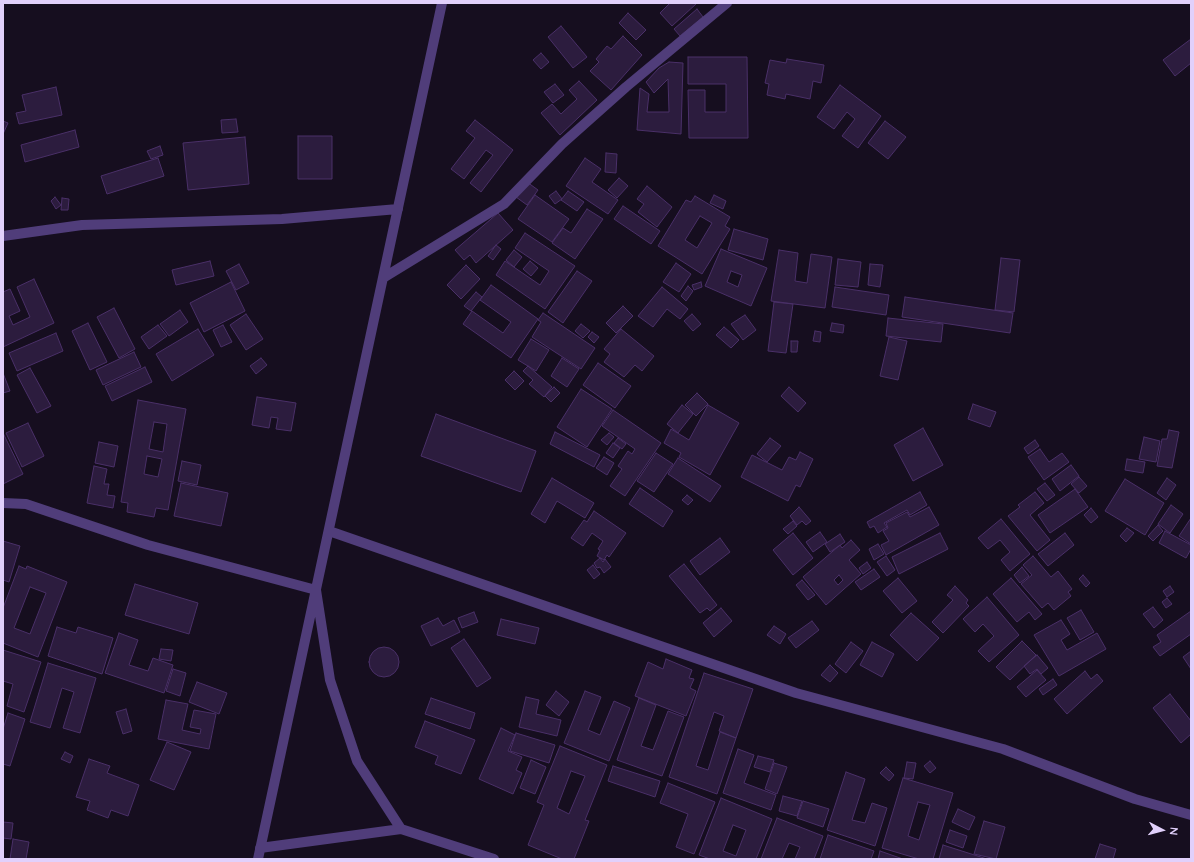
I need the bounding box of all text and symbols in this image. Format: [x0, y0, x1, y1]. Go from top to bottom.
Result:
north arrow [1142, 810, 1182, 850]
text: N [1167, 826, 1181, 836]

